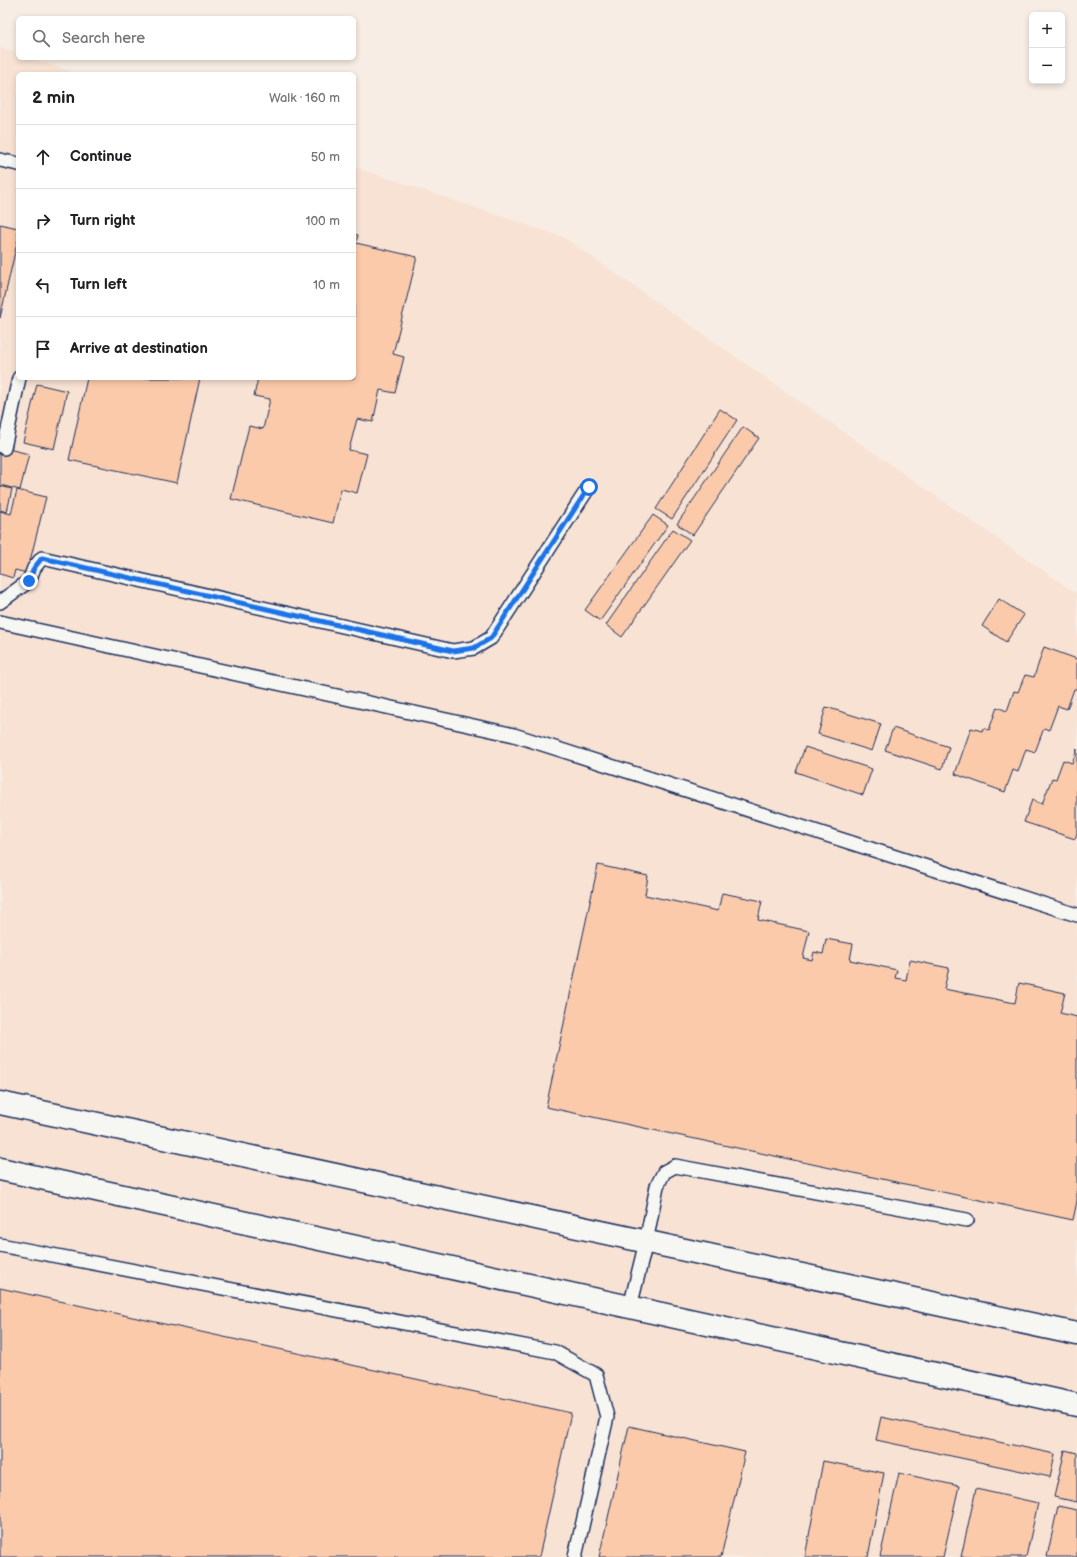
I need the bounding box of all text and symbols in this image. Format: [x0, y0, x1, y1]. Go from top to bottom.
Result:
map controls [1029, 12, 1065, 84]
button: + [1029, 12, 1065, 48]
search box [16, 16, 356, 60]
icon: search [30, 27, 52, 49]
text: Search here [62, 29, 145, 48]
button: − [1029, 48, 1065, 84]
text: 2 min [32, 88, 75, 108]
text: Walk · 160 m [269, 90, 340, 106]
icon: ahead [32, 146, 54, 168]
text: Continue [70, 147, 132, 166]
text: 50 m [311, 149, 340, 165]
icon: right [32, 210, 54, 232]
text: Turn right [70, 211, 135, 230]
text: 100 m [305, 213, 340, 229]
icon: left [32, 274, 54, 296]
text: Turn left [70, 275, 127, 294]
text: 10 m [313, 277, 340, 293]
icon: arrive [32, 338, 54, 360]
text: Arrive at destination [70, 339, 208, 358]
route start [580, 478, 598, 496]
route end [20, 572, 38, 590]

